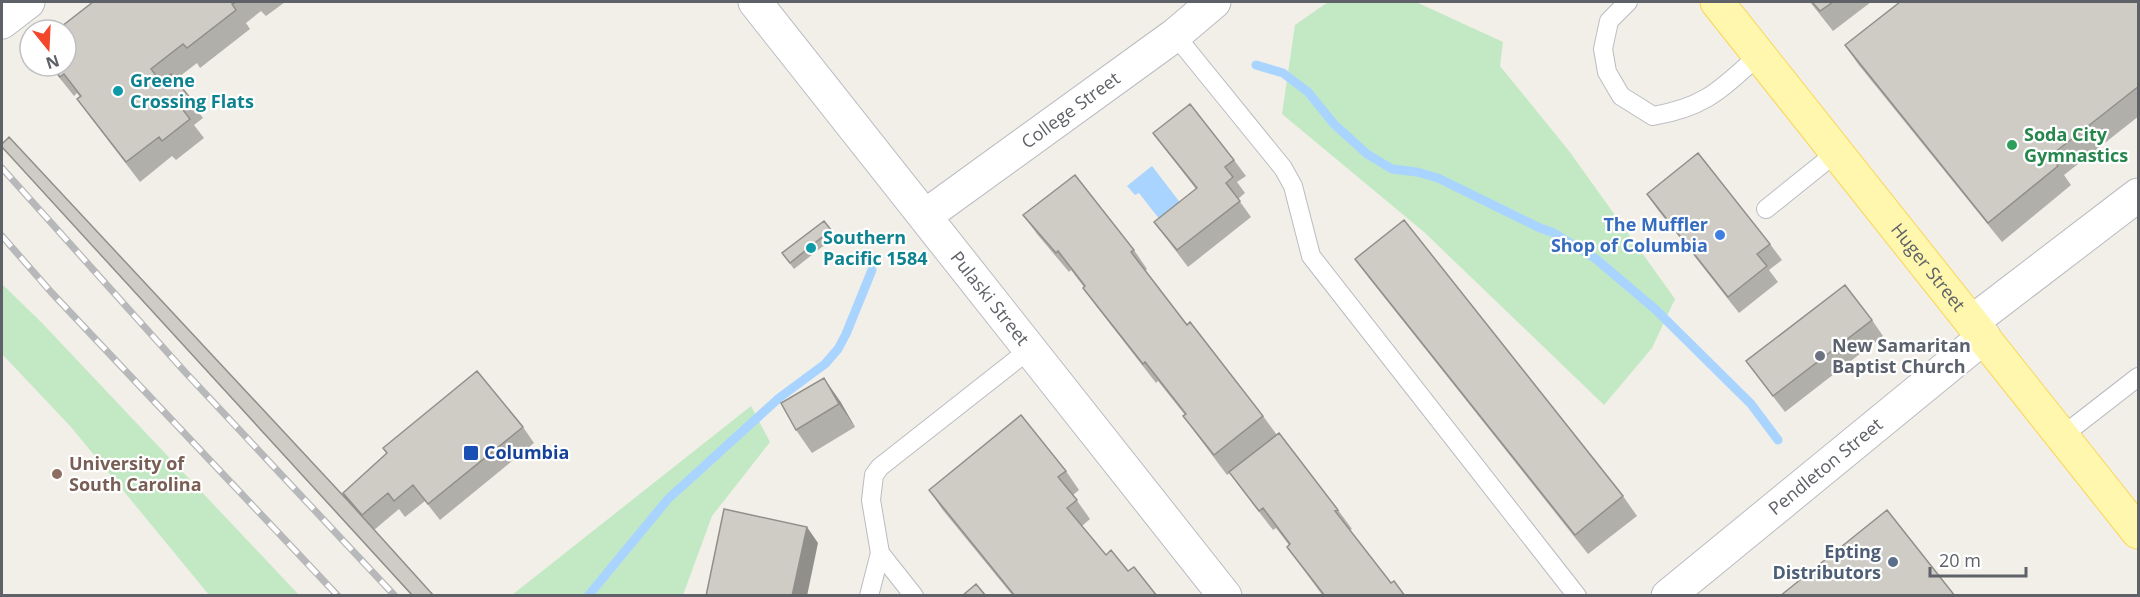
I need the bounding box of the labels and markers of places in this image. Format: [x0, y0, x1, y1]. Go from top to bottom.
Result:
place label: Greene Crossing Flats [130, 68, 254, 113]
marker: Greene Crossing Flats [111, 84, 125, 98]
place label: Soda City Gymnastics [2024, 122, 2128, 167]
marker: Soda City Gymnastics [2005, 138, 2019, 152]
place label: The Muffler Shop of Columbia [1551, 212, 1708, 257]
place label: Southern Pacific 1584 [823, 225, 927, 270]
marker: The Muffler Shop of Columbia [1713, 228, 1727, 242]
marker: Southern Pacific 1584 [804, 241, 818, 255]
place label: New Samaritan Baptist Church [1832, 333, 1971, 378]
marker: New Samaritan Baptist Church [1813, 349, 1827, 363]
place label: Columbia [484, 440, 569, 464]
marker: Columbia [462, 444, 480, 462]
place label: University of South Carolina [69, 451, 202, 496]
marker: University of South Carolina [50, 467, 64, 481]
place label: Epting Distributors [1772, 539, 1881, 584]
marker: Epting Distributors [1886, 555, 1900, 569]

